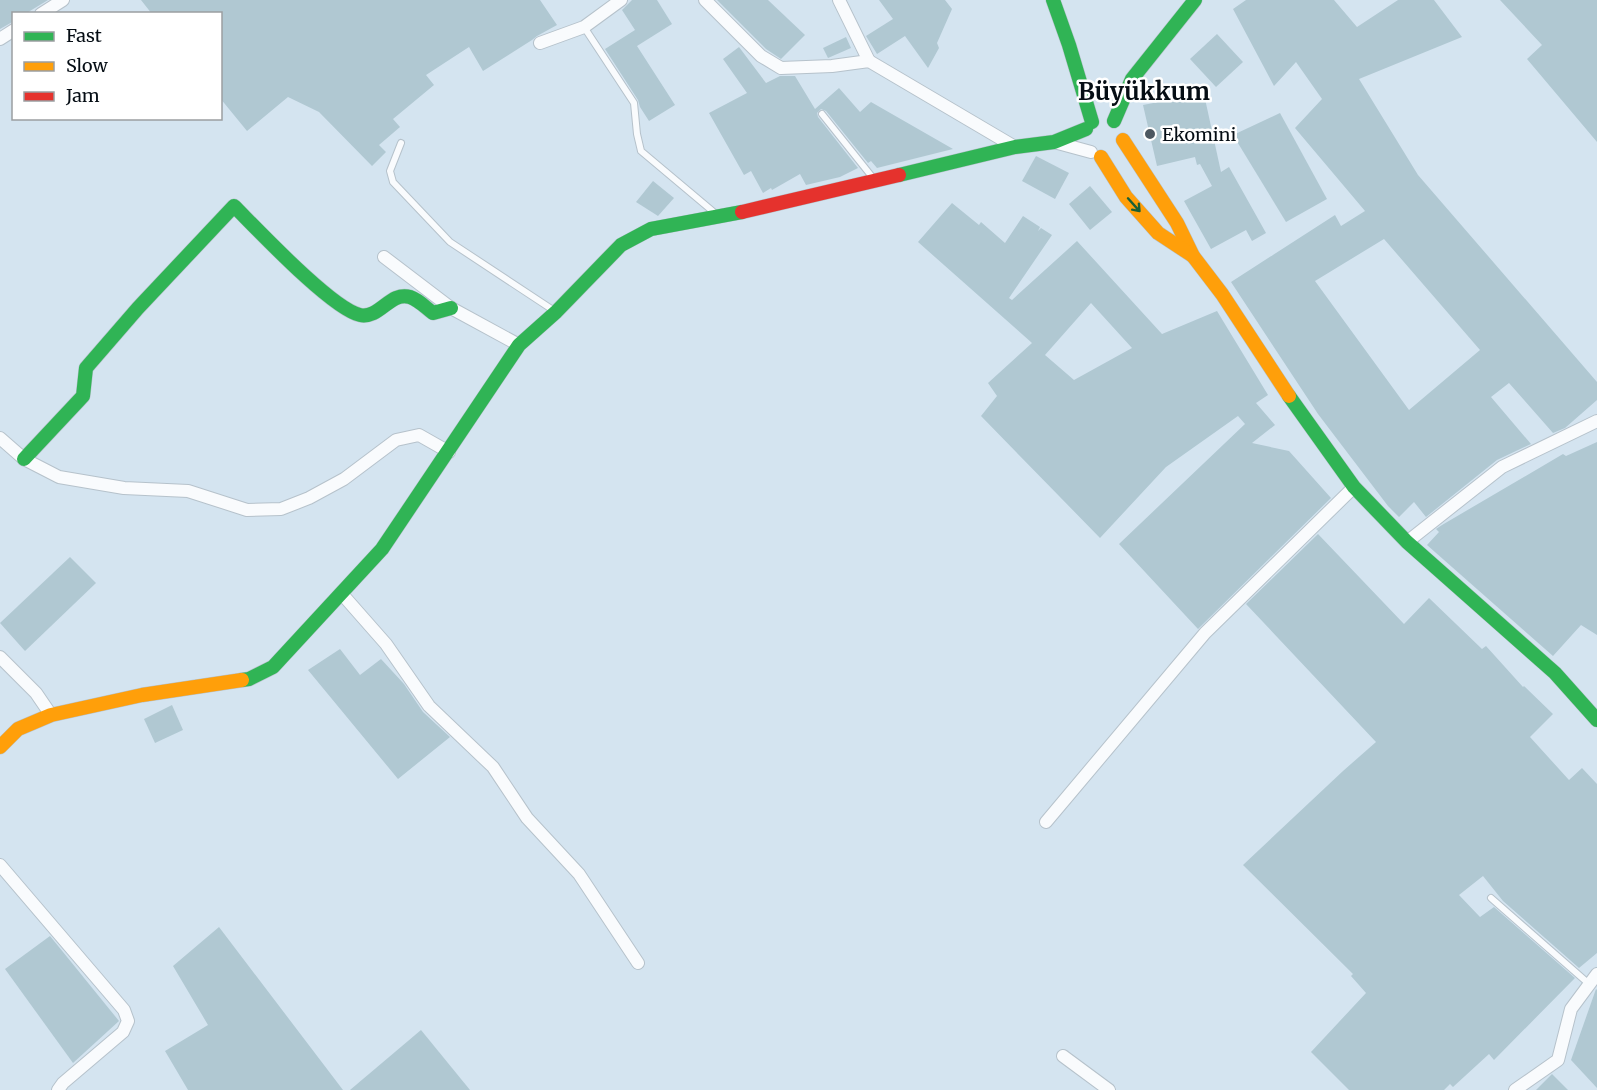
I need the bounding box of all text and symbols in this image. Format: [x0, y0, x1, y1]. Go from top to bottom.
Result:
legend [12, 12, 222, 120]
text: Fast [66, 24, 102, 47]
text: Slow [66, 54, 109, 77]
district label: Büyükkum [1078, 76, 1210, 107]
text: Jam [65, 84, 100, 107]
place label: Ekomini [1162, 123, 1237, 146]
marker: Ekomini [1143, 127, 1157, 141]
one-way arrow [1127, 198, 1141, 213]

